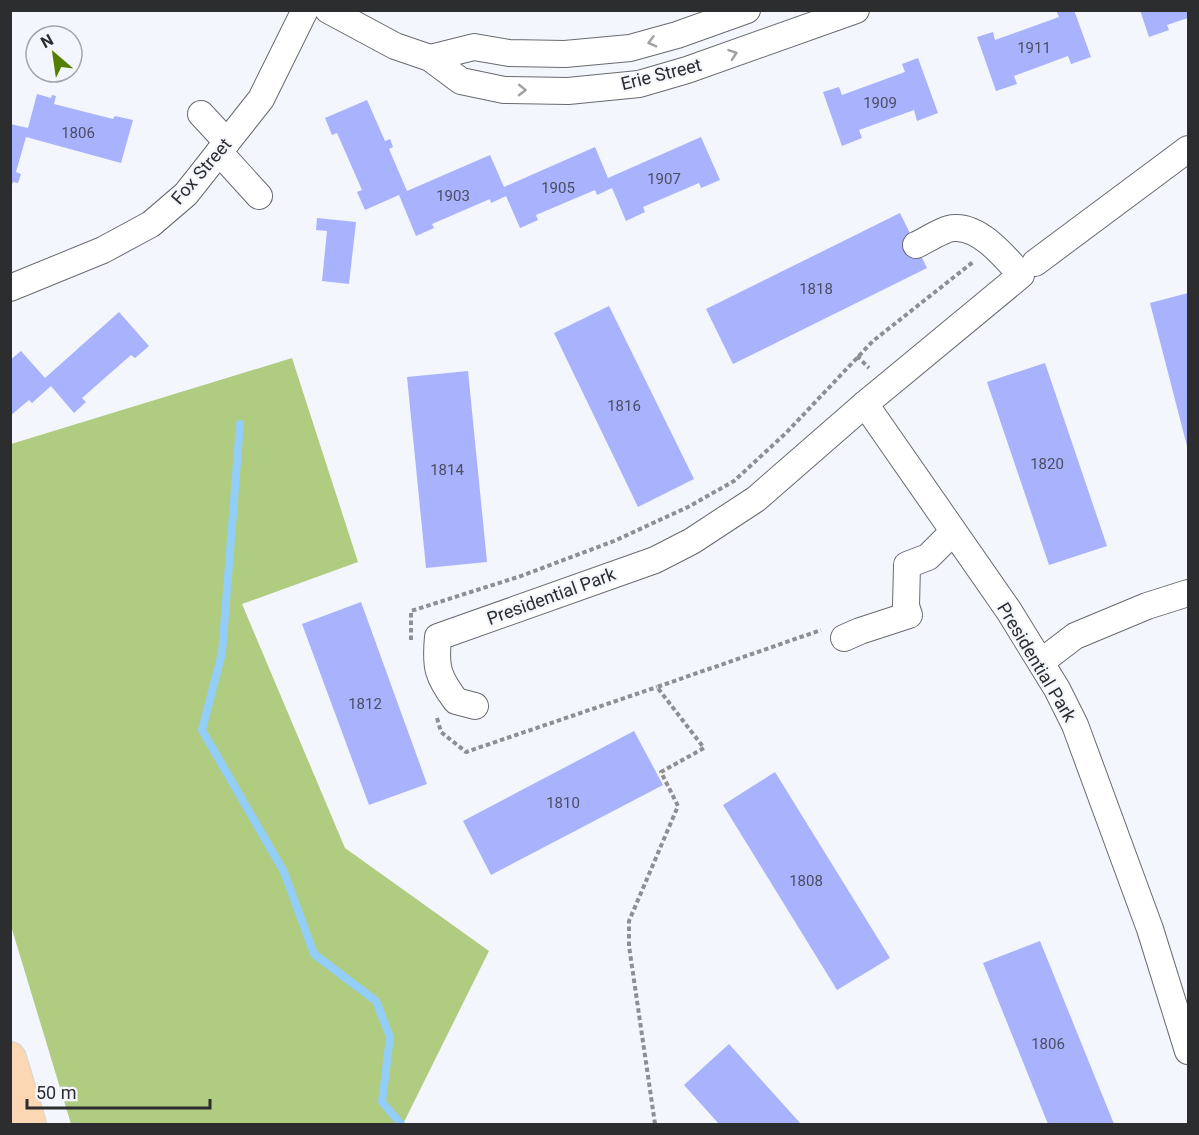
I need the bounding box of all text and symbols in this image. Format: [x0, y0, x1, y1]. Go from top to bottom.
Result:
north arrow [24, 24, 84, 84]
text: N [37, 30, 57, 52]
one-way arrow [647, 35, 658, 47]
house number: 1911 [1017, 39, 1051, 57]
one-way arrow [727, 49, 738, 62]
street label: Erie Street [619, 54, 704, 94]
one-way arrow [517, 84, 526, 96]
house number: 1909 [863, 94, 897, 112]
house number: 1806 [61, 124, 95, 142]
street label: Fox Street [167, 134, 235, 208]
house number: 1907 [647, 170, 681, 188]
house number: 1905 [541, 179, 575, 197]
house number: 1903 [436, 187, 470, 205]
house number: 1818 [799, 280, 833, 298]
house number: 1816 [607, 397, 641, 415]
house number: 1820 [1030, 455, 1064, 473]
house number: 1814 [430, 461, 464, 479]
street label: Presidential Park [484, 563, 619, 629]
street label: Presidential Park [993, 599, 1081, 726]
house number: 1812 [348, 695, 382, 713]
house number: 1810 [546, 794, 580, 812]
house number: 1808 [789, 872, 823, 890]
house number: 1806 [1031, 1035, 1065, 1053]
scale bar [27, 1072, 210, 1110]
text: 50 m [36, 1082, 76, 1103]

